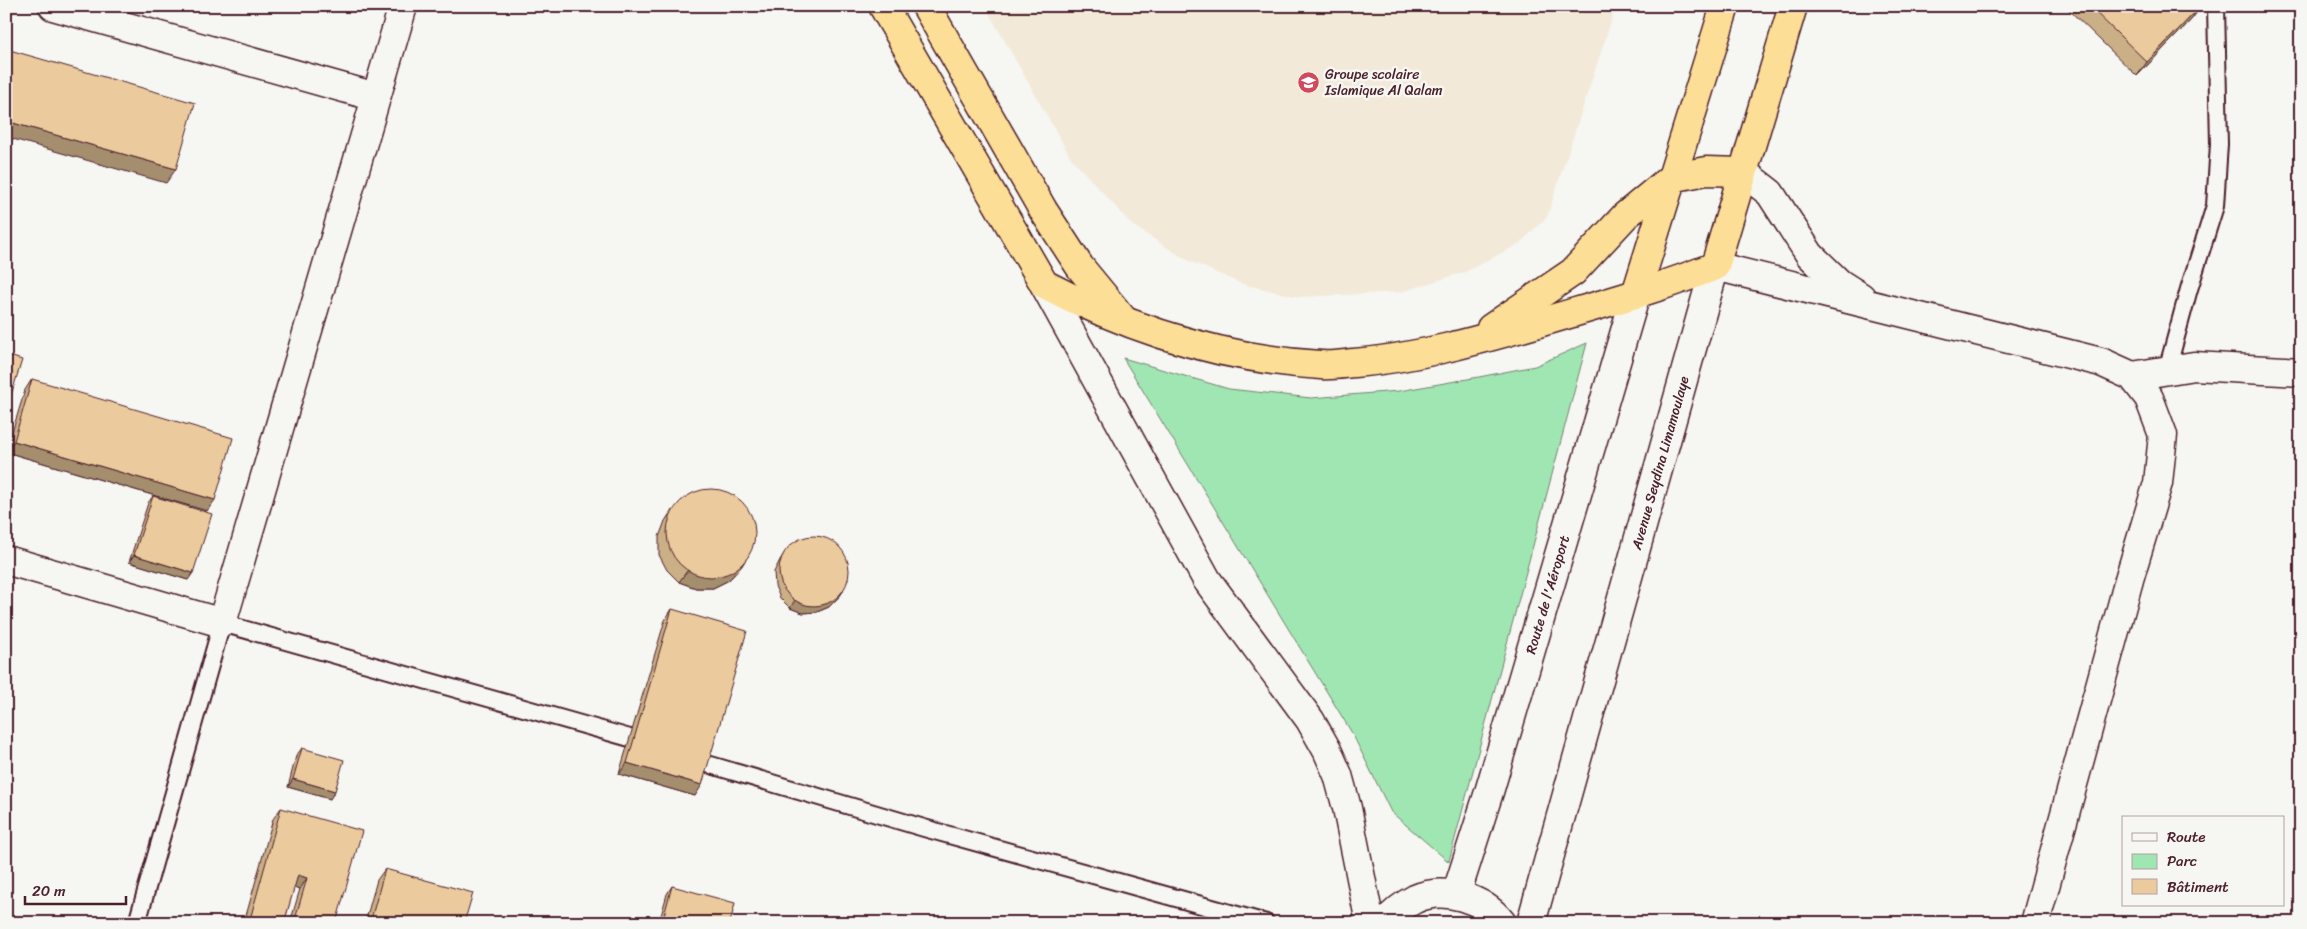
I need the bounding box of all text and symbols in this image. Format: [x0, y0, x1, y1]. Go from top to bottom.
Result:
place label: Groupe scolaire Islamique Al Qalam [1324, 62, 1443, 103]
school or university icon: Groupe scolaire Islamique Al Qalam [1297, 70, 1321, 94]
street label: Avenue Seydina Limamoulaye [1624, 373, 1697, 554]
street label: Route de l'Aéroport [1518, 532, 1577, 657]
legend [2122, 816, 2284, 906]
text: Route [2167, 824, 2206, 850]
text: Parc [2167, 848, 2197, 874]
scale bar [25, 874, 126, 906]
text: Bâtiment [2167, 874, 2229, 900]
text: 20 m [32, 878, 66, 904]

